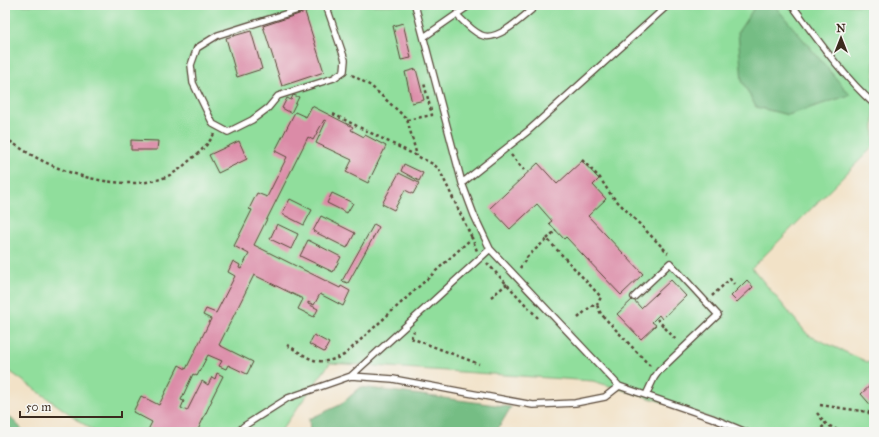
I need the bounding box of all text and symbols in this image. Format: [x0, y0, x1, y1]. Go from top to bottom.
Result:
north arrow [821, 18, 861, 58]
text: N [836, 22, 846, 35]
scale bar [20, 393, 122, 419]
text: 50 m [26, 400, 51, 414]

